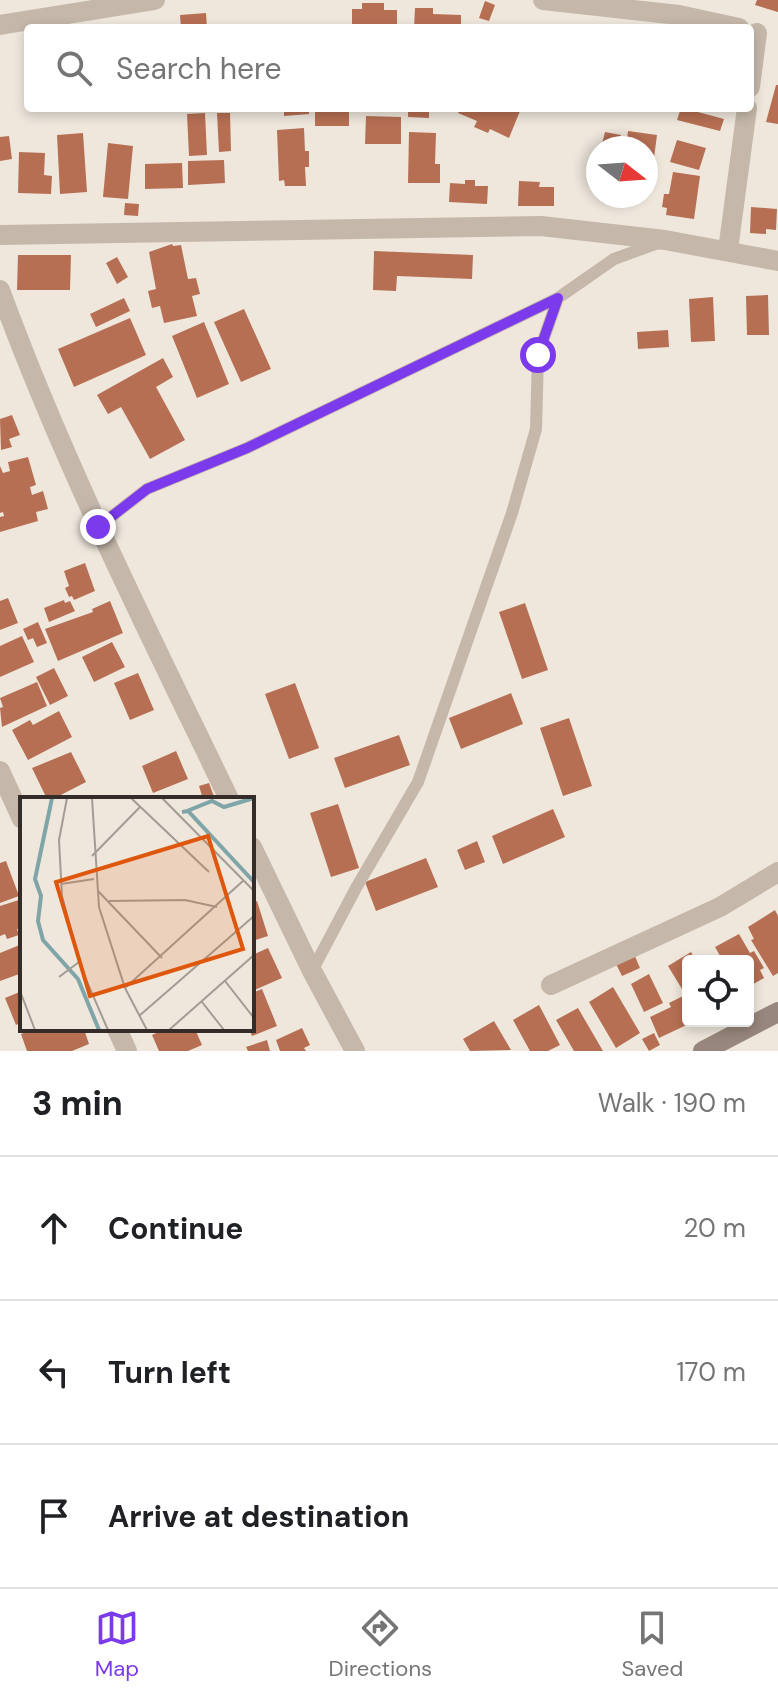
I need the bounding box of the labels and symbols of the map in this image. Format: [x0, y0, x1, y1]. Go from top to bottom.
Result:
north arrow [586, 136, 658, 208]
route start [520, 337, 556, 373]
route end [80, 509, 116, 545]
inset map [20, 797, 254, 1031]

